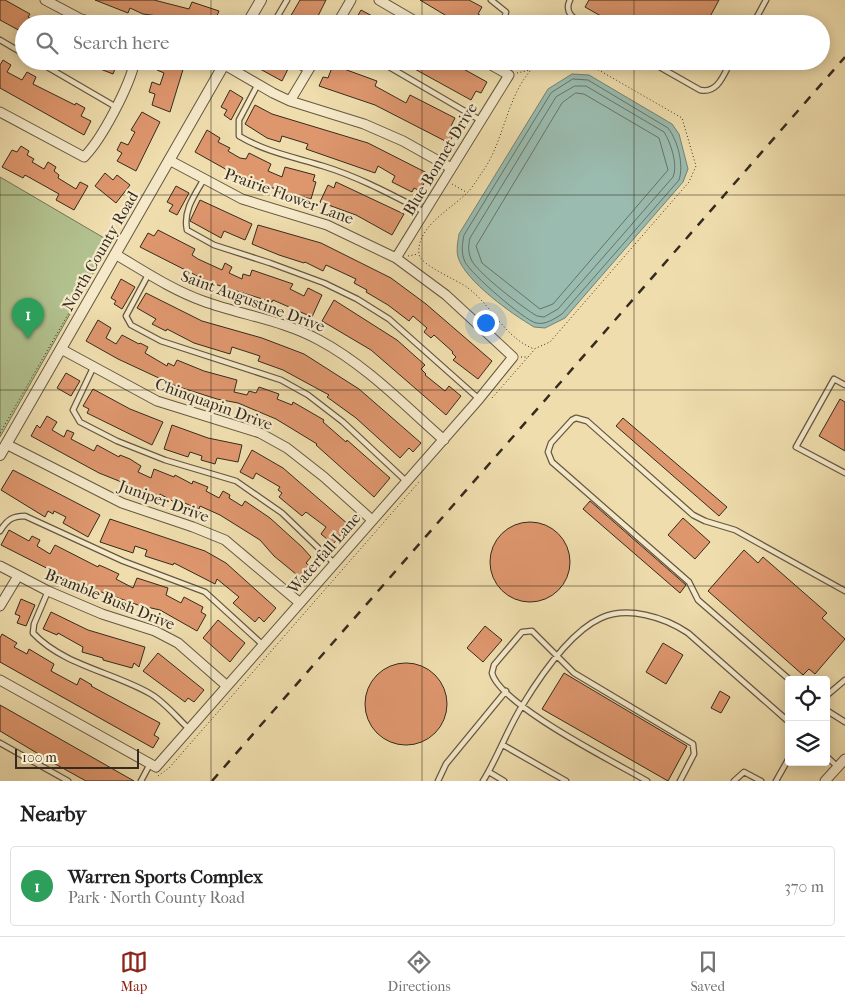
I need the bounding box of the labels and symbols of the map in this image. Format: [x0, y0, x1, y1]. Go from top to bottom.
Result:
street label: Blue Bonnet Drive [399, 99, 481, 219]
street label: Prairie Flower Lane [222, 164, 356, 228]
street label: North County Road [58, 187, 142, 314]
street label: Saint Augustine Drive [178, 266, 328, 336]
pin: 1 [12, 298, 44, 339]
your location [473, 310, 499, 336]
street label: Chinquapin Drive [153, 374, 275, 434]
street label: Juniper Drive [114, 475, 212, 526]
street label: Waterfall Lane [283, 508, 365, 598]
street label: Bramble Bush Drive [42, 564, 178, 634]
scale bar [15, 746, 139, 769]

